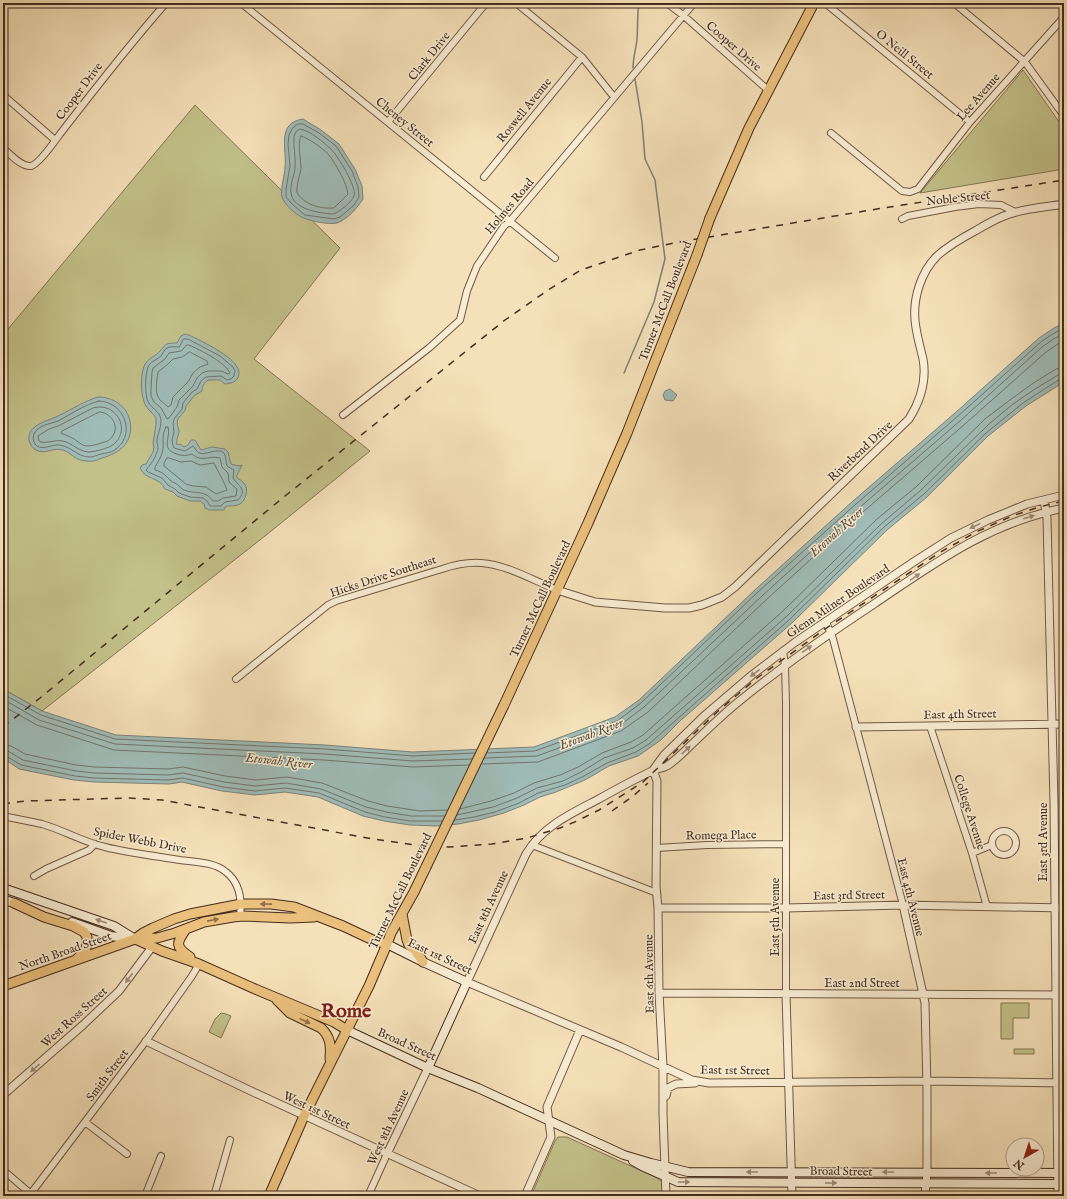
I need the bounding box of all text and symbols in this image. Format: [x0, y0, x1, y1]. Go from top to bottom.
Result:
street label: Cooper Drive [702, 18, 765, 76]
street label: O Neill Street [873, 26, 937, 82]
street label: Clark Drive [405, 29, 454, 84]
street label: Cooper Drive [53, 59, 107, 124]
street label: Lee Avenue [953, 70, 1004, 124]
street label: Roswell Avenue [494, 75, 555, 146]
street label: Cheney Street [372, 94, 437, 150]
street label: Holmes Road [482, 175, 538, 237]
street label: Noble Street [925, 188, 991, 209]
street label: Turner McCall Boulevard [636, 239, 695, 363]
street label: Riverbend Drive [825, 417, 896, 485]
water label: Etowah River [806, 503, 868, 562]
one-way arrow [1024, 514, 1036, 520]
one-way arrow [969, 523, 980, 529]
street label: Turner McCall Boulevard [507, 538, 574, 660]
street label: Hicks Drive Southeast [328, 552, 438, 601]
street label: Glenn Milner Boulevard [784, 561, 893, 641]
one-way arrow [909, 573, 920, 580]
one-way arrow [802, 645, 812, 653]
one-way arrow [749, 668, 760, 677]
street label: East 4th Street [923, 706, 997, 723]
water label: Etowah River [556, 714, 627, 755]
one-way arrow [681, 746, 690, 755]
water label: Etowah River [243, 749, 314, 774]
street label: College Avenue [950, 773, 989, 852]
street label: East 3rd Avenue [1036, 802, 1051, 882]
street label: Spider Webb Drive [92, 824, 188, 858]
street label: Romega Place [686, 827, 757, 844]
street label: Turner McCall Boulevard [366, 830, 435, 952]
street label: East 4th Avenue [894, 856, 928, 938]
street label: East 8th Avenue [465, 868, 512, 946]
street label: East 5th Avenue [768, 877, 783, 956]
street label: East 3rd Street [813, 887, 885, 904]
one-way arrow [259, 901, 272, 907]
one-way arrow [94, 917, 106, 923]
one-way arrow [206, 917, 219, 923]
street label: North Broad Street [17, 929, 113, 974]
street label: East 6th Avenue [641, 934, 658, 1014]
street label: East 1st Street [405, 935, 475, 978]
one-way arrow [124, 973, 133, 984]
street label: East 2nd Street [824, 976, 900, 991]
street label: West Ross Street [38, 984, 110, 1051]
district label: Rome [321, 999, 372, 1024]
one-way arrow [300, 1018, 311, 1024]
street label: Broad Street [375, 1025, 439, 1064]
street label: Smith Street [83, 1046, 132, 1104]
street label: East 1st Street [700, 1062, 770, 1079]
one-way arrow [30, 1063, 40, 1072]
street label: West 8th Avenue [364, 1087, 413, 1167]
street label: West 1st Street [281, 1088, 353, 1133]
north arrow [1005, 1137, 1045, 1177]
text: N [1011, 1155, 1028, 1173]
street label: Broad Street [809, 1163, 873, 1180]
one-way arrow [745, 1169, 758, 1175]
one-way arrow [881, 1169, 894, 1175]
one-way arrow [984, 1170, 997, 1176]
one-way arrow [678, 1179, 690, 1186]
one-way arrow [825, 1180, 838, 1186]

